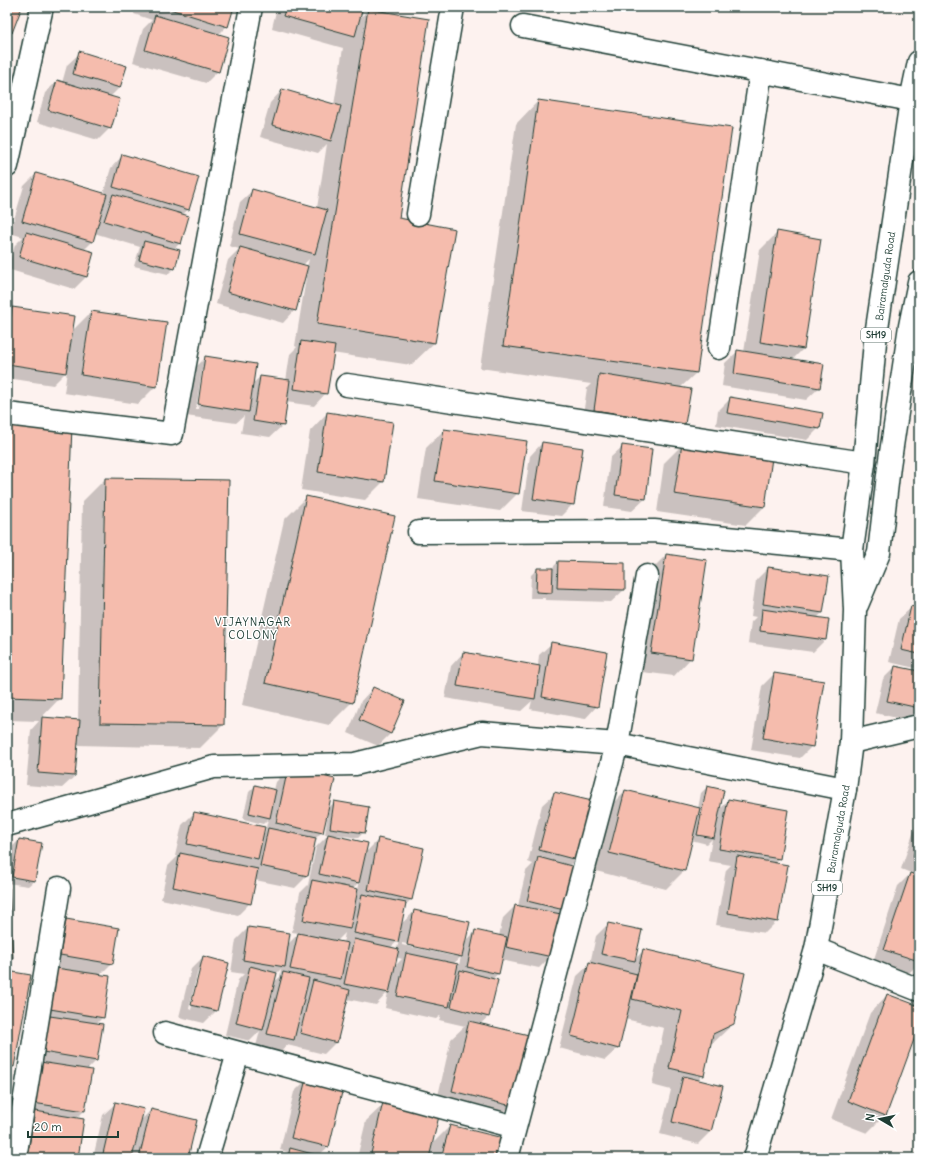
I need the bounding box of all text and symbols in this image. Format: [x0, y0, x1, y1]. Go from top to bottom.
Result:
street label: Bairamalguda Road [873, 231, 898, 321]
road number: SH19 [861, 328, 891, 342]
district label: VIJAYNAGAR COLONY [215, 615, 291, 642]
street label: Bairamalguda Road [824, 784, 853, 874]
road number: SH19 [812, 881, 842, 895]
north arrow [860, 1099, 900, 1139]
scale bar [28, 1113, 118, 1139]
text: N [863, 1113, 878, 1122]
text: 20 m [34, 1119, 62, 1134]

